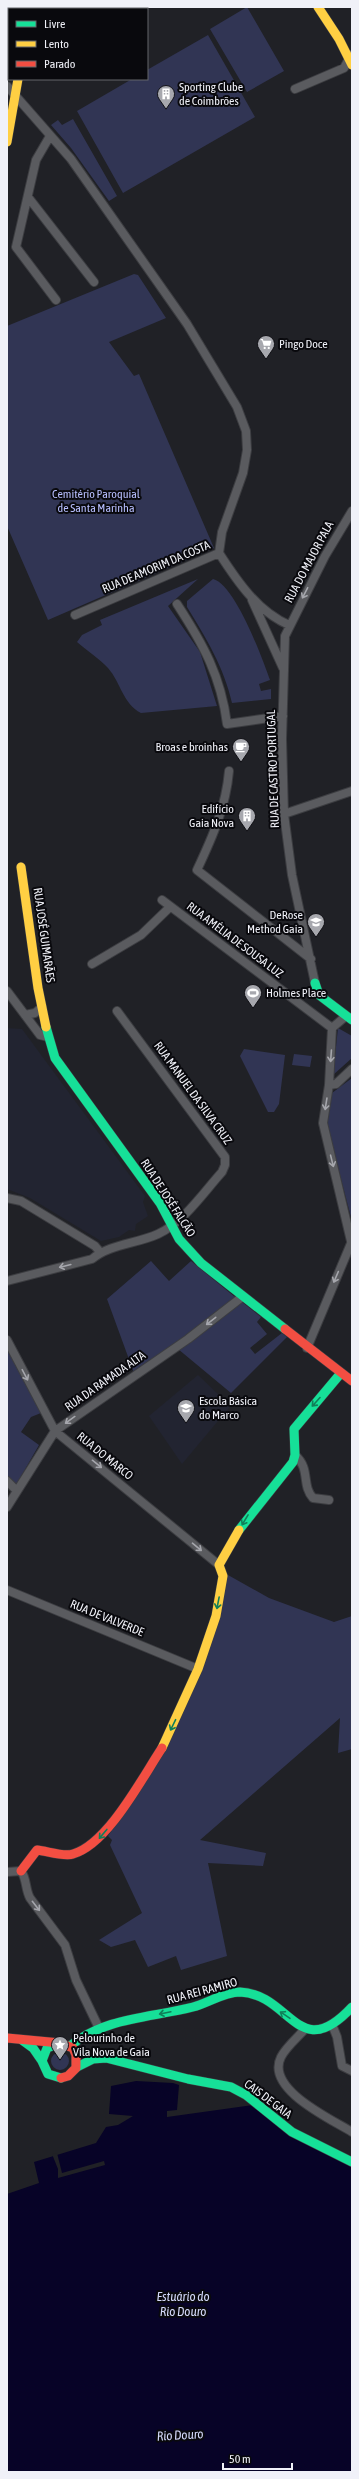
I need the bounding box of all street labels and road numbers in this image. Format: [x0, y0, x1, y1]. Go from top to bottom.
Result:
street label: RUA DO MAJOR PALA [282, 519, 336, 605]
street label: RUA DE AMORIM DA COSTA [100, 538, 212, 596]
street label: RUA DE CASTRO PORTUGAL [264, 709, 282, 828]
street label: RUA JOSÉ GUIMARÃES [30, 887, 58, 983]
street label: RUA AMÉLIA DE SOUSA LUZ [184, 899, 286, 981]
street label: RUA MANUEL DA SILVA CRUZ [151, 1039, 235, 1148]
street label: RUA DE JOSÉ FALCÃO [138, 1156, 198, 1240]
street label: RUA DA RAMADA ALTA [62, 1348, 148, 1414]
street label: RUA DO MARCO [74, 1429, 136, 1483]
street label: RUA DE VALVERDE [68, 1597, 146, 1639]
street label: RUA REI RAMIRO [165, 1975, 239, 2007]
street label: CAIS DE GAIA [242, 2077, 295, 2121]

